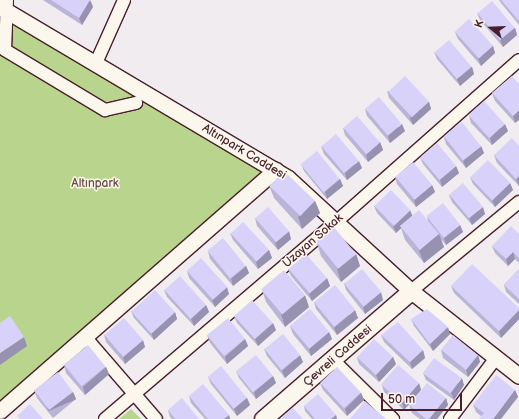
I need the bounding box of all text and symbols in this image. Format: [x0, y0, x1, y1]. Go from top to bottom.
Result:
north arrow [471, 8, 511, 48]
text: K [472, 18, 487, 30]
street label: Altınpark Caddesi [199, 121, 289, 183]
park label: Altınpark [71, 177, 119, 191]
street label: Uzayan Sokak [280, 211, 346, 271]
street label: Çevreli Caddesi [301, 322, 375, 390]
scale bar [383, 385, 464, 411]
text: 50 m [388, 392, 415, 407]

